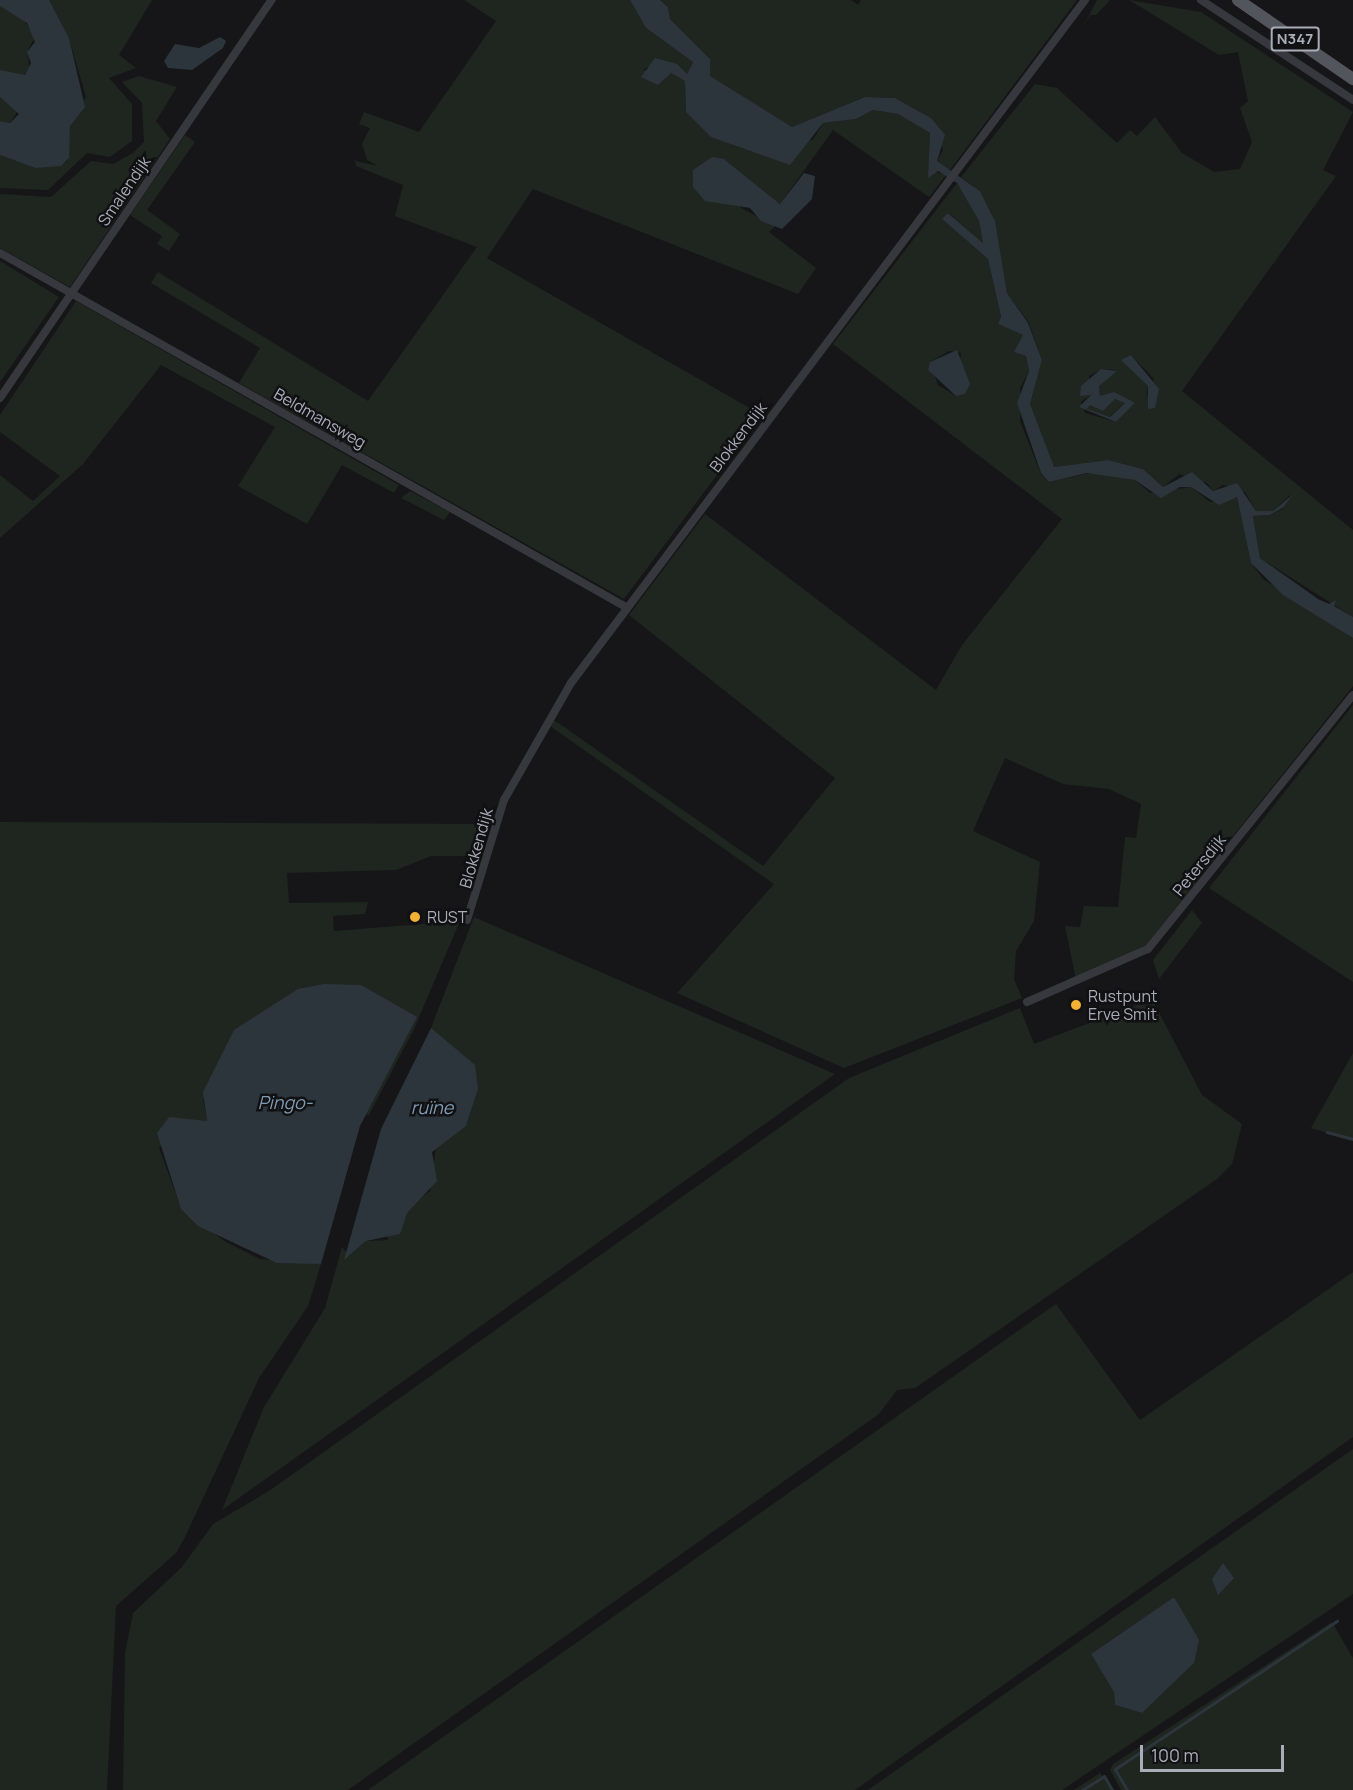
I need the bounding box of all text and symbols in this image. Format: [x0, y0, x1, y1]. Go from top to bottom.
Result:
road number: N347 [1270, 27, 1320, 51]
street label: Smalendijk [94, 153, 154, 229]
street label: Beldmansweg [271, 384, 369, 452]
street label: Blokkendijk [706, 398, 770, 476]
street label: Blokkendijk [455, 806, 497, 890]
street label: Petersdijk [1168, 830, 1230, 900]
place label: RUST [427, 907, 467, 927]
marker: RUST [408, 910, 422, 924]
place label: Rustpunt Erve Smit [1088, 986, 1157, 1024]
marker: Rustpunt Erve Smit [1069, 998, 1083, 1012]
water label: Pingo- [258, 1091, 312, 1113]
water label: ruïne [411, 1096, 453, 1118]
scale bar [1143, 1733, 1287, 1771]
text: 100 m [1151, 1743, 1199, 1767]

